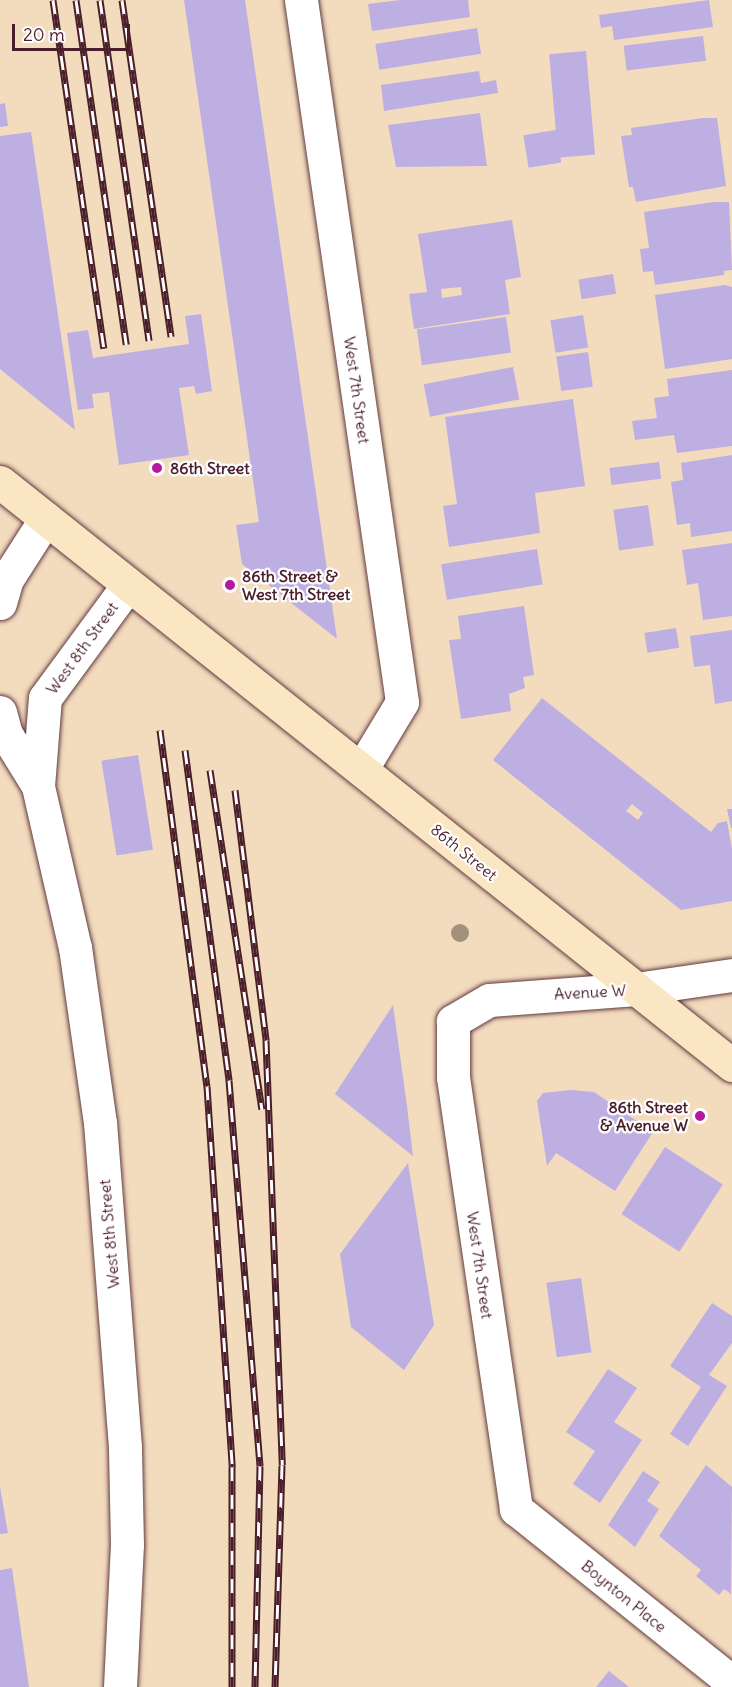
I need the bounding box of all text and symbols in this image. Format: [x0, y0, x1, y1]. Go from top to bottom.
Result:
scale bar [15, 12, 134, 50]
text: 20 m [23, 23, 65, 46]
street label: West 7th Street [340, 335, 374, 445]
place label: 86th Street [170, 458, 250, 478]
marker: 86th Street [148, 459, 166, 477]
place label: 86th Street & West 7th Street [242, 566, 350, 604]
marker: 86th Street & West 7th Street [223, 578, 237, 592]
street label: West 8th Street [42, 598, 122, 698]
street label: 86th Street [427, 819, 501, 885]
street label: Avenue W [554, 981, 626, 1003]
place label: 86th Street & Avenue W [600, 1097, 688, 1135]
marker: 86th Street & Avenue W [693, 1109, 707, 1123]
street label: West 8th Street [95, 1179, 123, 1289]
street label: West 7th Street [463, 1210, 497, 1320]
street label: Boynton Place [578, 1556, 670, 1636]

